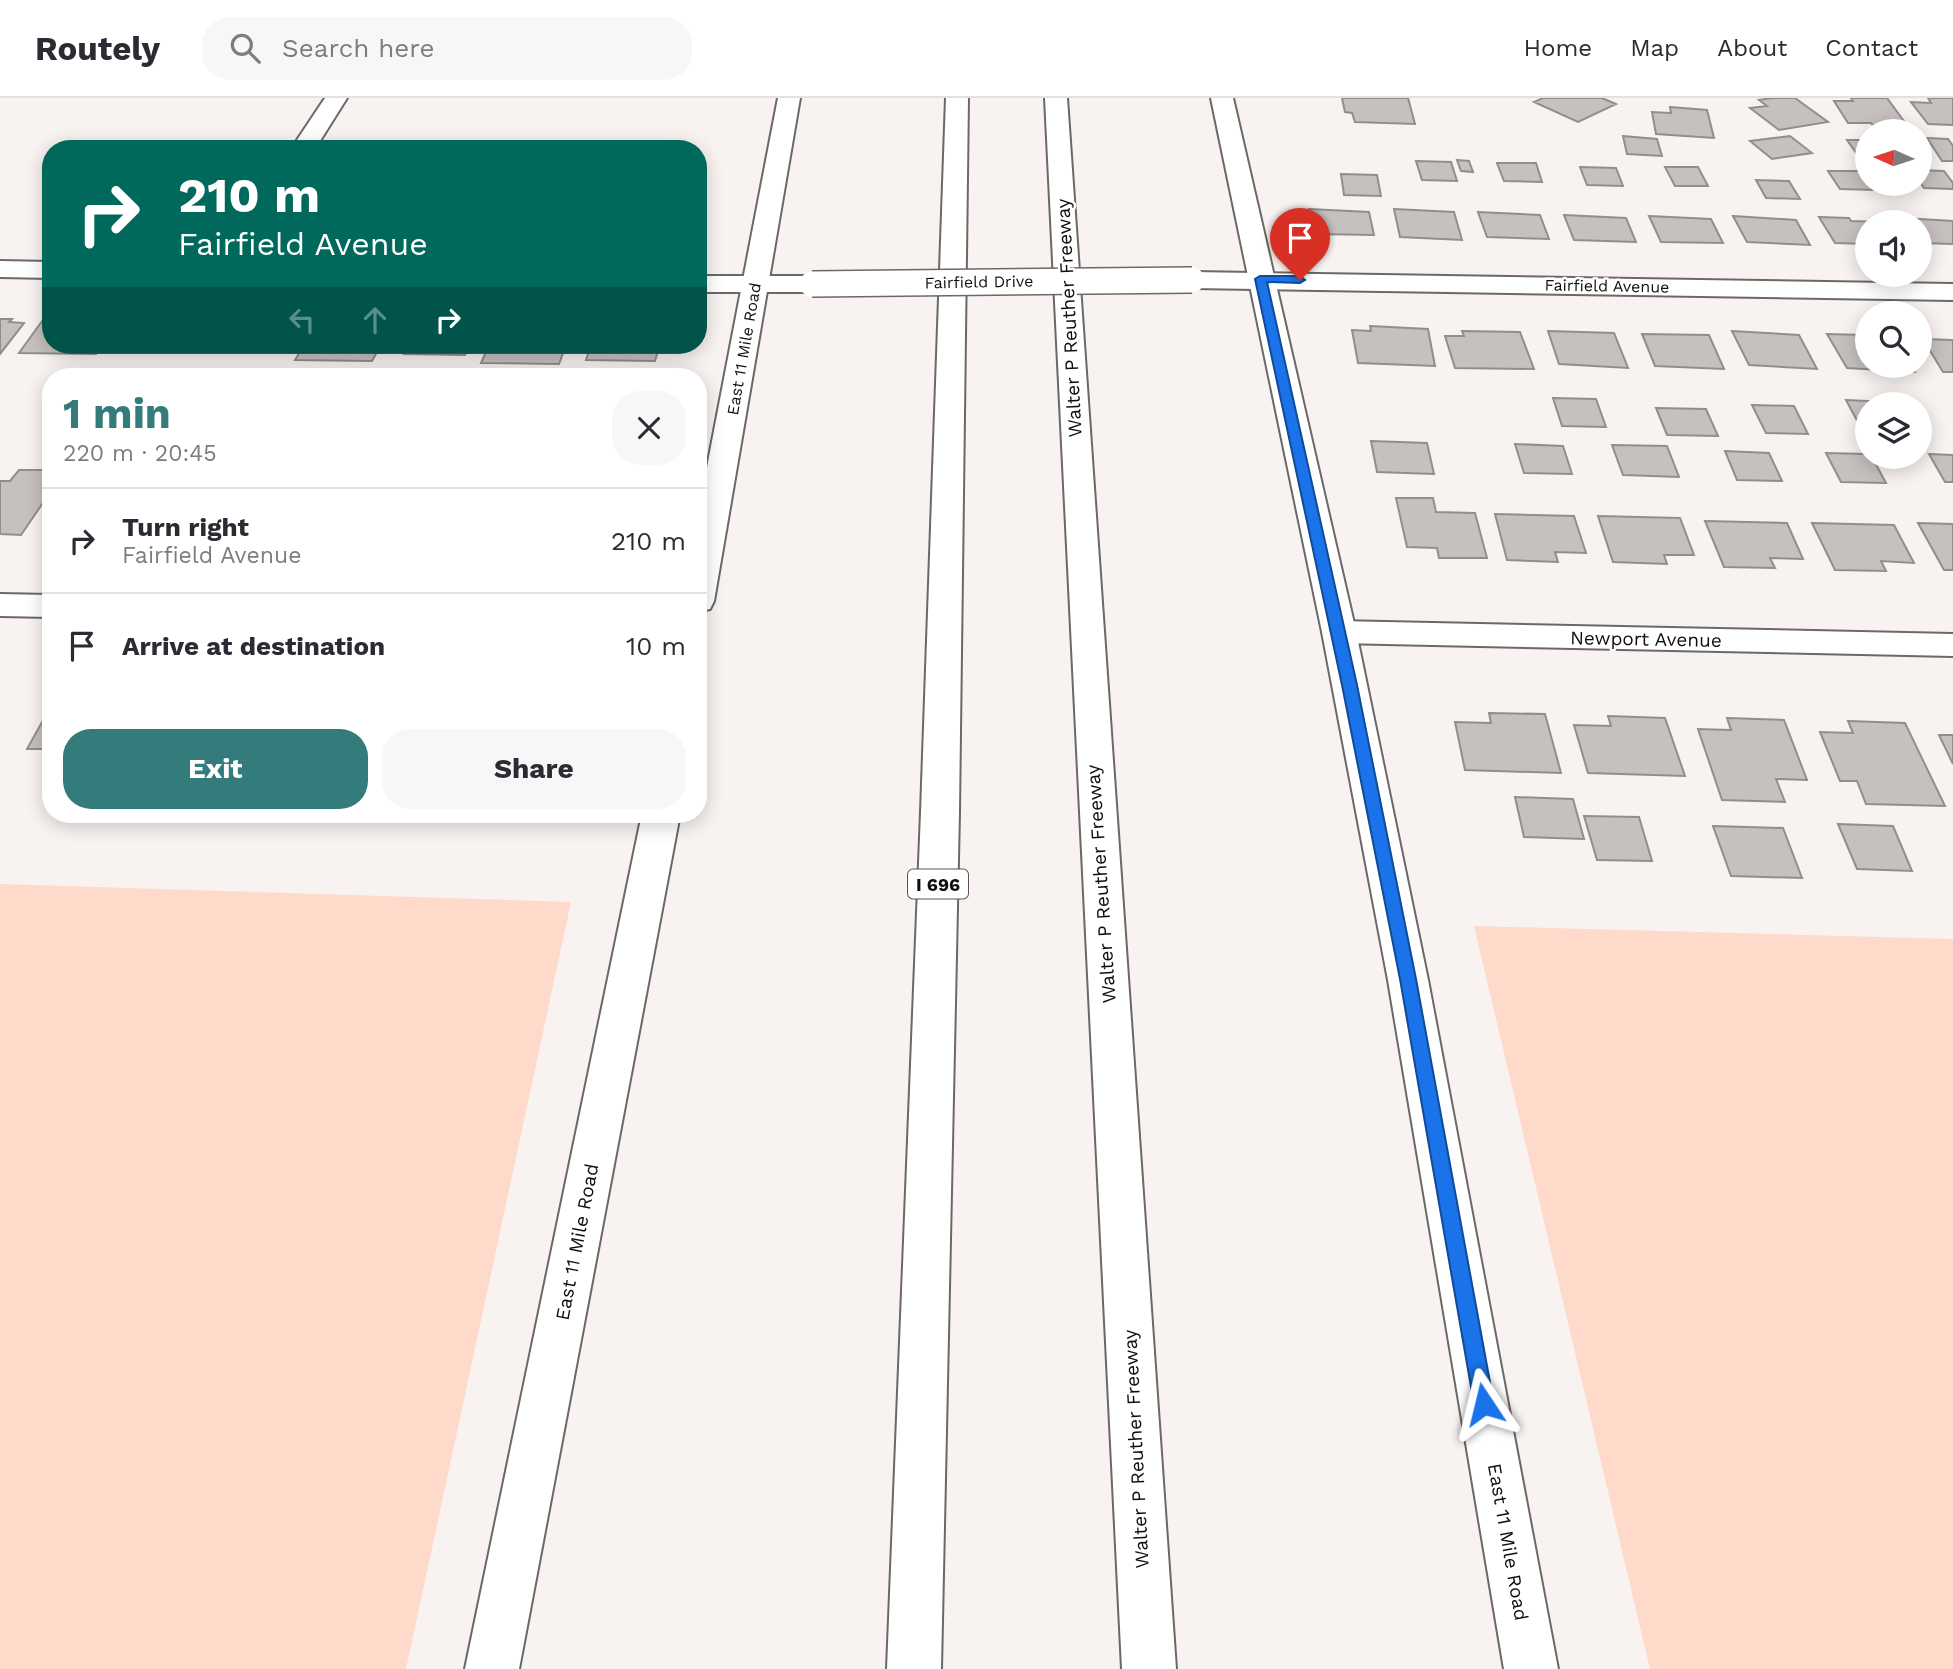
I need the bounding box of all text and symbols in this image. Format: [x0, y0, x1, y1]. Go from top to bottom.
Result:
search box [202, 17, 692, 80]
text: Routely [35, 29, 160, 68]
icon: search [226, 29, 264, 67]
text: Search here [282, 33, 434, 63]
text: Home [1524, 34, 1592, 62]
text: Map [1630, 34, 1679, 62]
text: About [1717, 34, 1787, 62]
text: Contact [1825, 34, 1918, 62]
north arrow [1855, 119, 1932, 196]
map controls [1855, 119, 1932, 469]
text: 210 m [178, 166, 320, 224]
icon: right [63, 168, 154, 259]
street label: Walter P Reuther Freeway [1051, 198, 1087, 438]
pin [1270, 208, 1330, 280]
button: sound [1855, 210, 1932, 287]
icon: arrive [1281, 219, 1319, 257]
text: Fairfield Avenue [178, 225, 428, 263]
street label: Fairfield Drive [924, 272, 1034, 292]
street label: Fairfield Avenue [1544, 275, 1670, 297]
street label: East 11 Mile Road [723, 281, 765, 417]
icon: left [283, 301, 321, 339]
icon: ahead [356, 301, 394, 339]
icon: right [429, 301, 467, 339]
button: search [1855, 301, 1932, 378]
text: 1 min [63, 389, 171, 438]
button: close [612, 391, 686, 465]
button: layers [1855, 392, 1932, 469]
text: 220 m · 20:45 [63, 440, 217, 467]
text: Turn right [122, 512, 249, 542]
icon: right [63, 522, 101, 560]
text: 210 m [611, 526, 686, 556]
text: Fairfield Avenue [122, 542, 302, 569]
street label: Newport Avenue [1570, 626, 1722, 652]
icon: arrive [63, 627, 101, 665]
text: Arrive at destination [122, 631, 385, 661]
text: 10 m [626, 631, 686, 661]
button: Exit [63, 729, 368, 809]
button: Share [382, 729, 686, 809]
street label: Walter P Reuther Freeway [1081, 764, 1121, 1004]
road number: I 696 [908, 870, 968, 898]
street label: East 11 Mile Road [551, 1162, 603, 1322]
street label: Walter P Reuther Freeway [1118, 1329, 1154, 1569]
position arrow [1447, 1367, 1521, 1441]
street label: East 11 Mile Road [1483, 1462, 1533, 1622]

